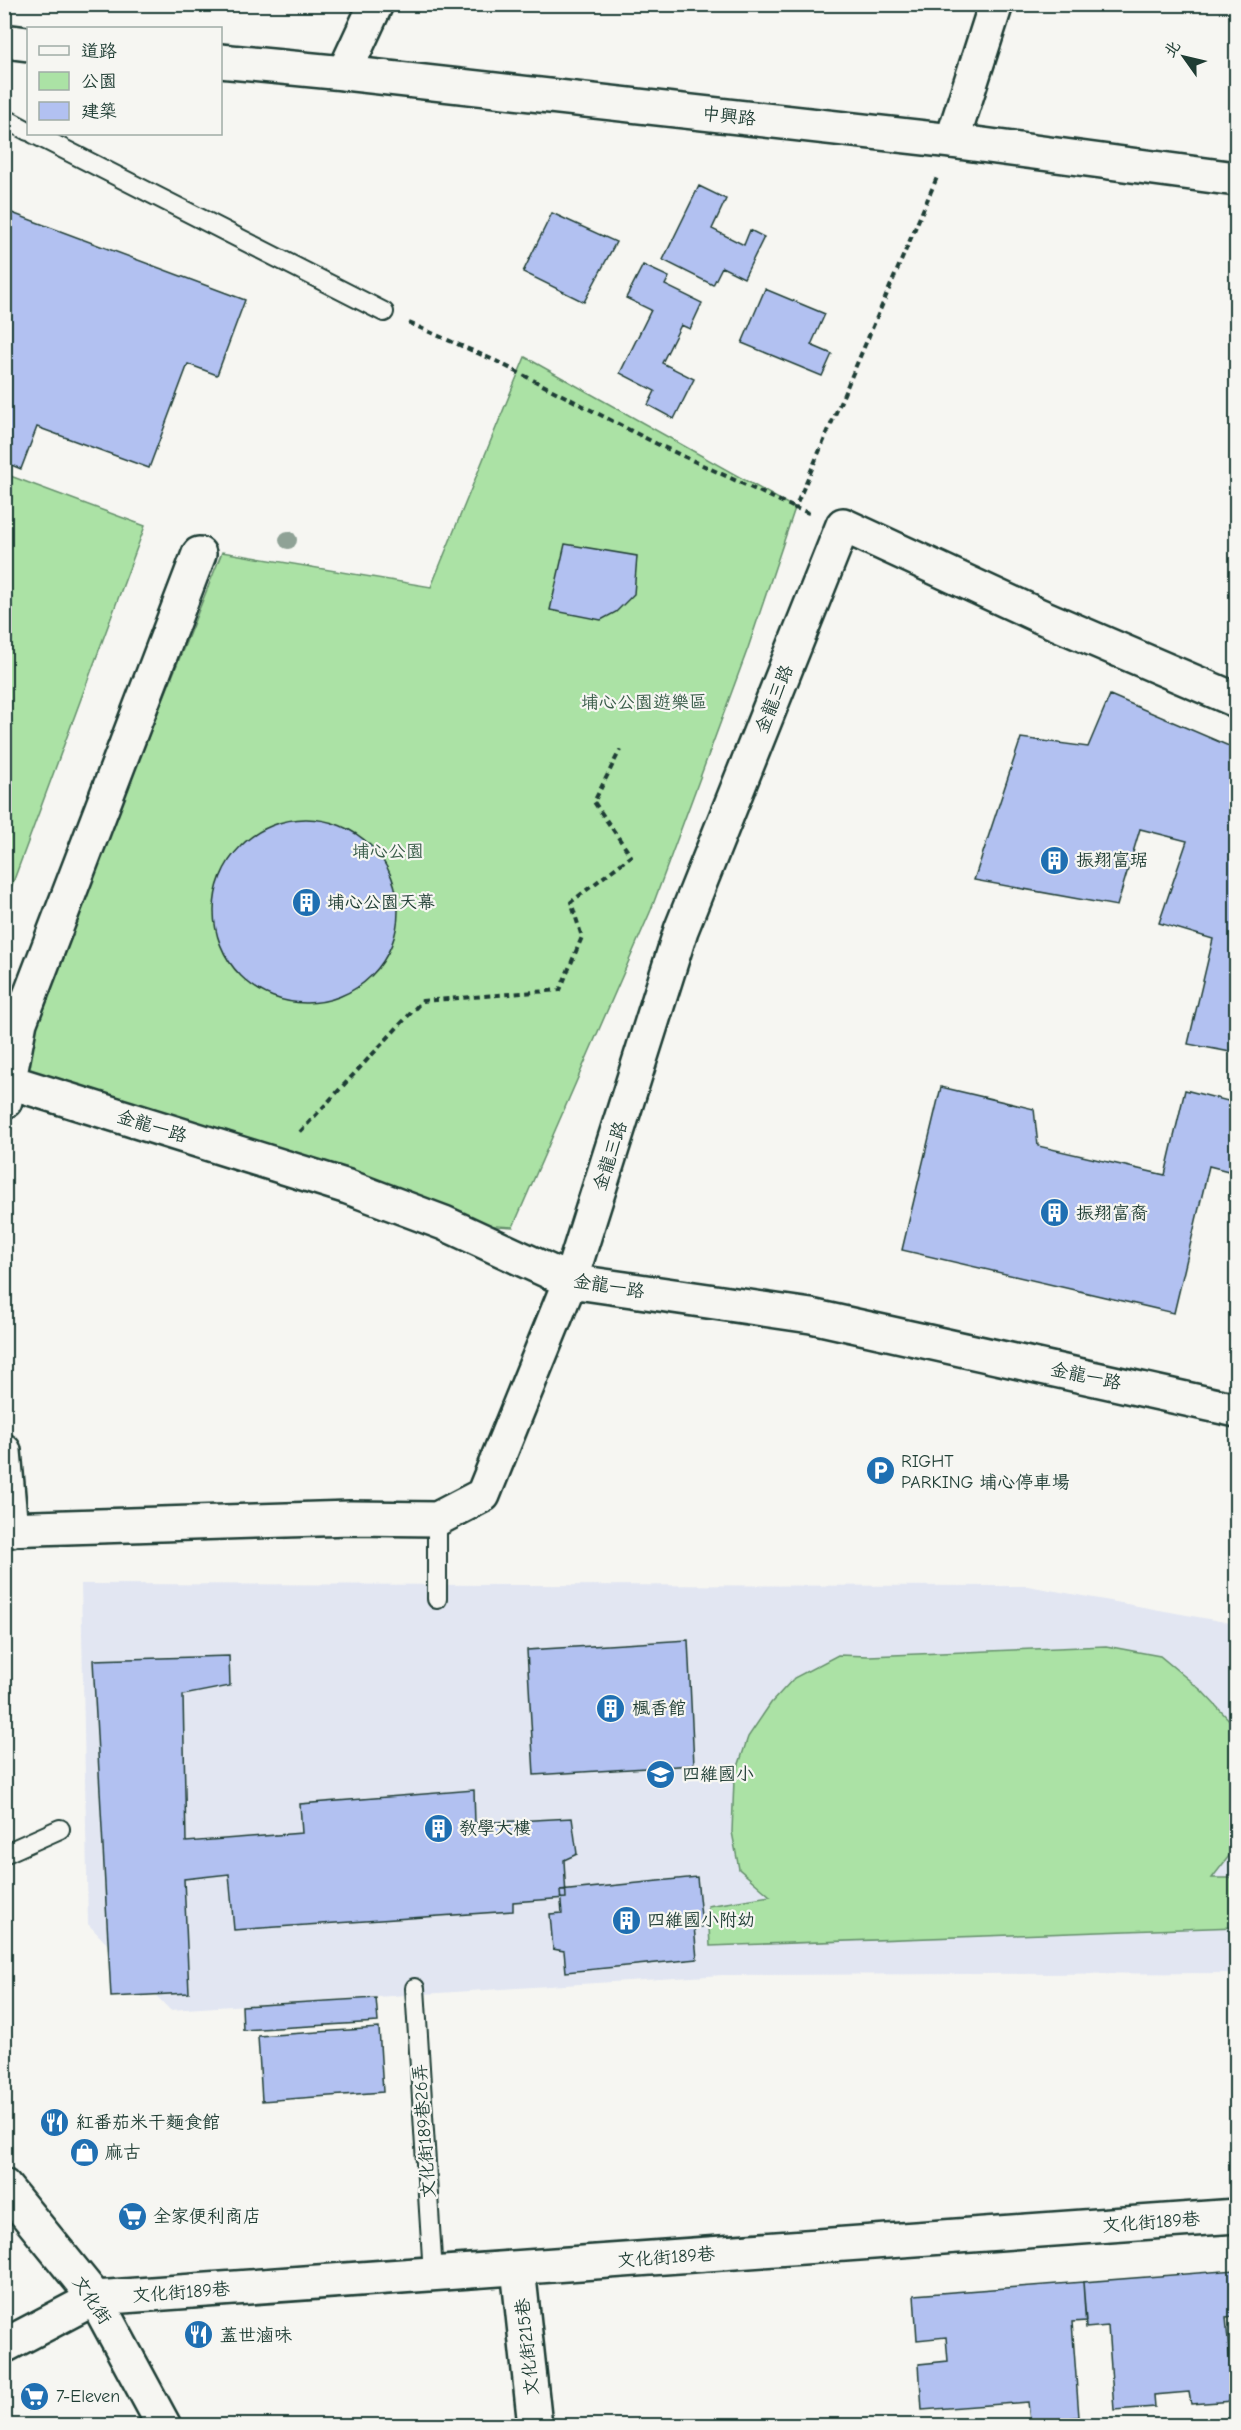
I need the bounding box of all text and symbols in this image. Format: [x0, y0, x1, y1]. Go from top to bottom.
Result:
legend [27, 27, 222, 135]
north arrow [1154, 27, 1214, 87]
text: 北 [1160, 37, 1184, 61]
text: 道路 [81, 41, 117, 62]
text: 公園 [81, 71, 117, 92]
text: 建築 [81, 101, 117, 122]
street label: 中興路 [701, 103, 757, 130]
street label: 金龍三路 [751, 662, 798, 736]
park label: 埔心公園遊樂區 [581, 692, 707, 713]
park label: 埔心公園 [352, 841, 424, 862]
building icon: 振翔富琚 [1039, 844, 1071, 876]
place label: 振翔富琚 [1076, 850, 1148, 871]
building icon: 埔心公園天幕 [290, 886, 322, 918]
place label: 埔心公園天幕 [327, 892, 435, 913]
street label: 金龍一路 [114, 1106, 189, 1147]
street label: 金龍三路 [589, 1119, 632, 1194]
building icon: 振翔富裔 [1039, 1197, 1071, 1229]
place label: 振翔富裔 [1076, 1203, 1148, 1224]
street label: 金龍一路 [572, 1270, 646, 1302]
street label: 金龍一路 [1048, 1359, 1123, 1394]
place label: RIGHT PARKING 埔心停車場 [901, 1451, 1069, 1493]
parking icon: RIGHT PARKING 埔心停車場 [864, 1455, 896, 1487]
building icon: 楓香館 [595, 1692, 627, 1724]
place label: 楓香館 [632, 1698, 686, 1719]
school or university icon: 四維國小 [645, 1758, 677, 1790]
place label: 四維國小 [682, 1764, 754, 1785]
building icon: 教學大樓 [422, 1812, 454, 1844]
place label: 教學大樓 [459, 1818, 531, 1839]
building icon: 四維國小附幼 [610, 1904, 642, 1936]
place label: 四維國小附幼 [647, 1910, 755, 1931]
street label: 文化街189巷26弄 [409, 2063, 440, 2199]
restaurant icon: 紅番茄米干麵食館 [39, 2106, 71, 2138]
place label: 紅番茄米干麵食館 [76, 2112, 220, 2133]
shop icon: 麻古 [68, 2136, 100, 2168]
place label: 麻古 [105, 2142, 141, 2163]
supermarket icon: 全家便利商店 [116, 2200, 148, 2232]
place label: 全家便利商店 [153, 2206, 261, 2227]
street label: 文化街189巷 [1101, 2209, 1201, 2236]
street label: 文化街189巷 [616, 2244, 716, 2271]
street label: 文化街 [68, 2272, 115, 2329]
street label: 文化街189巷 [131, 2279, 231, 2306]
street label: 文化街215巷 [512, 2297, 543, 2397]
restaurant icon: 蓋世滷味 [183, 2319, 215, 2351]
place label: 蓋世滷味 [220, 2325, 292, 2346]
supermarket icon: 7-Eleven [19, 2380, 51, 2412]
place label: 7-Eleven [56, 2386, 120, 2407]

